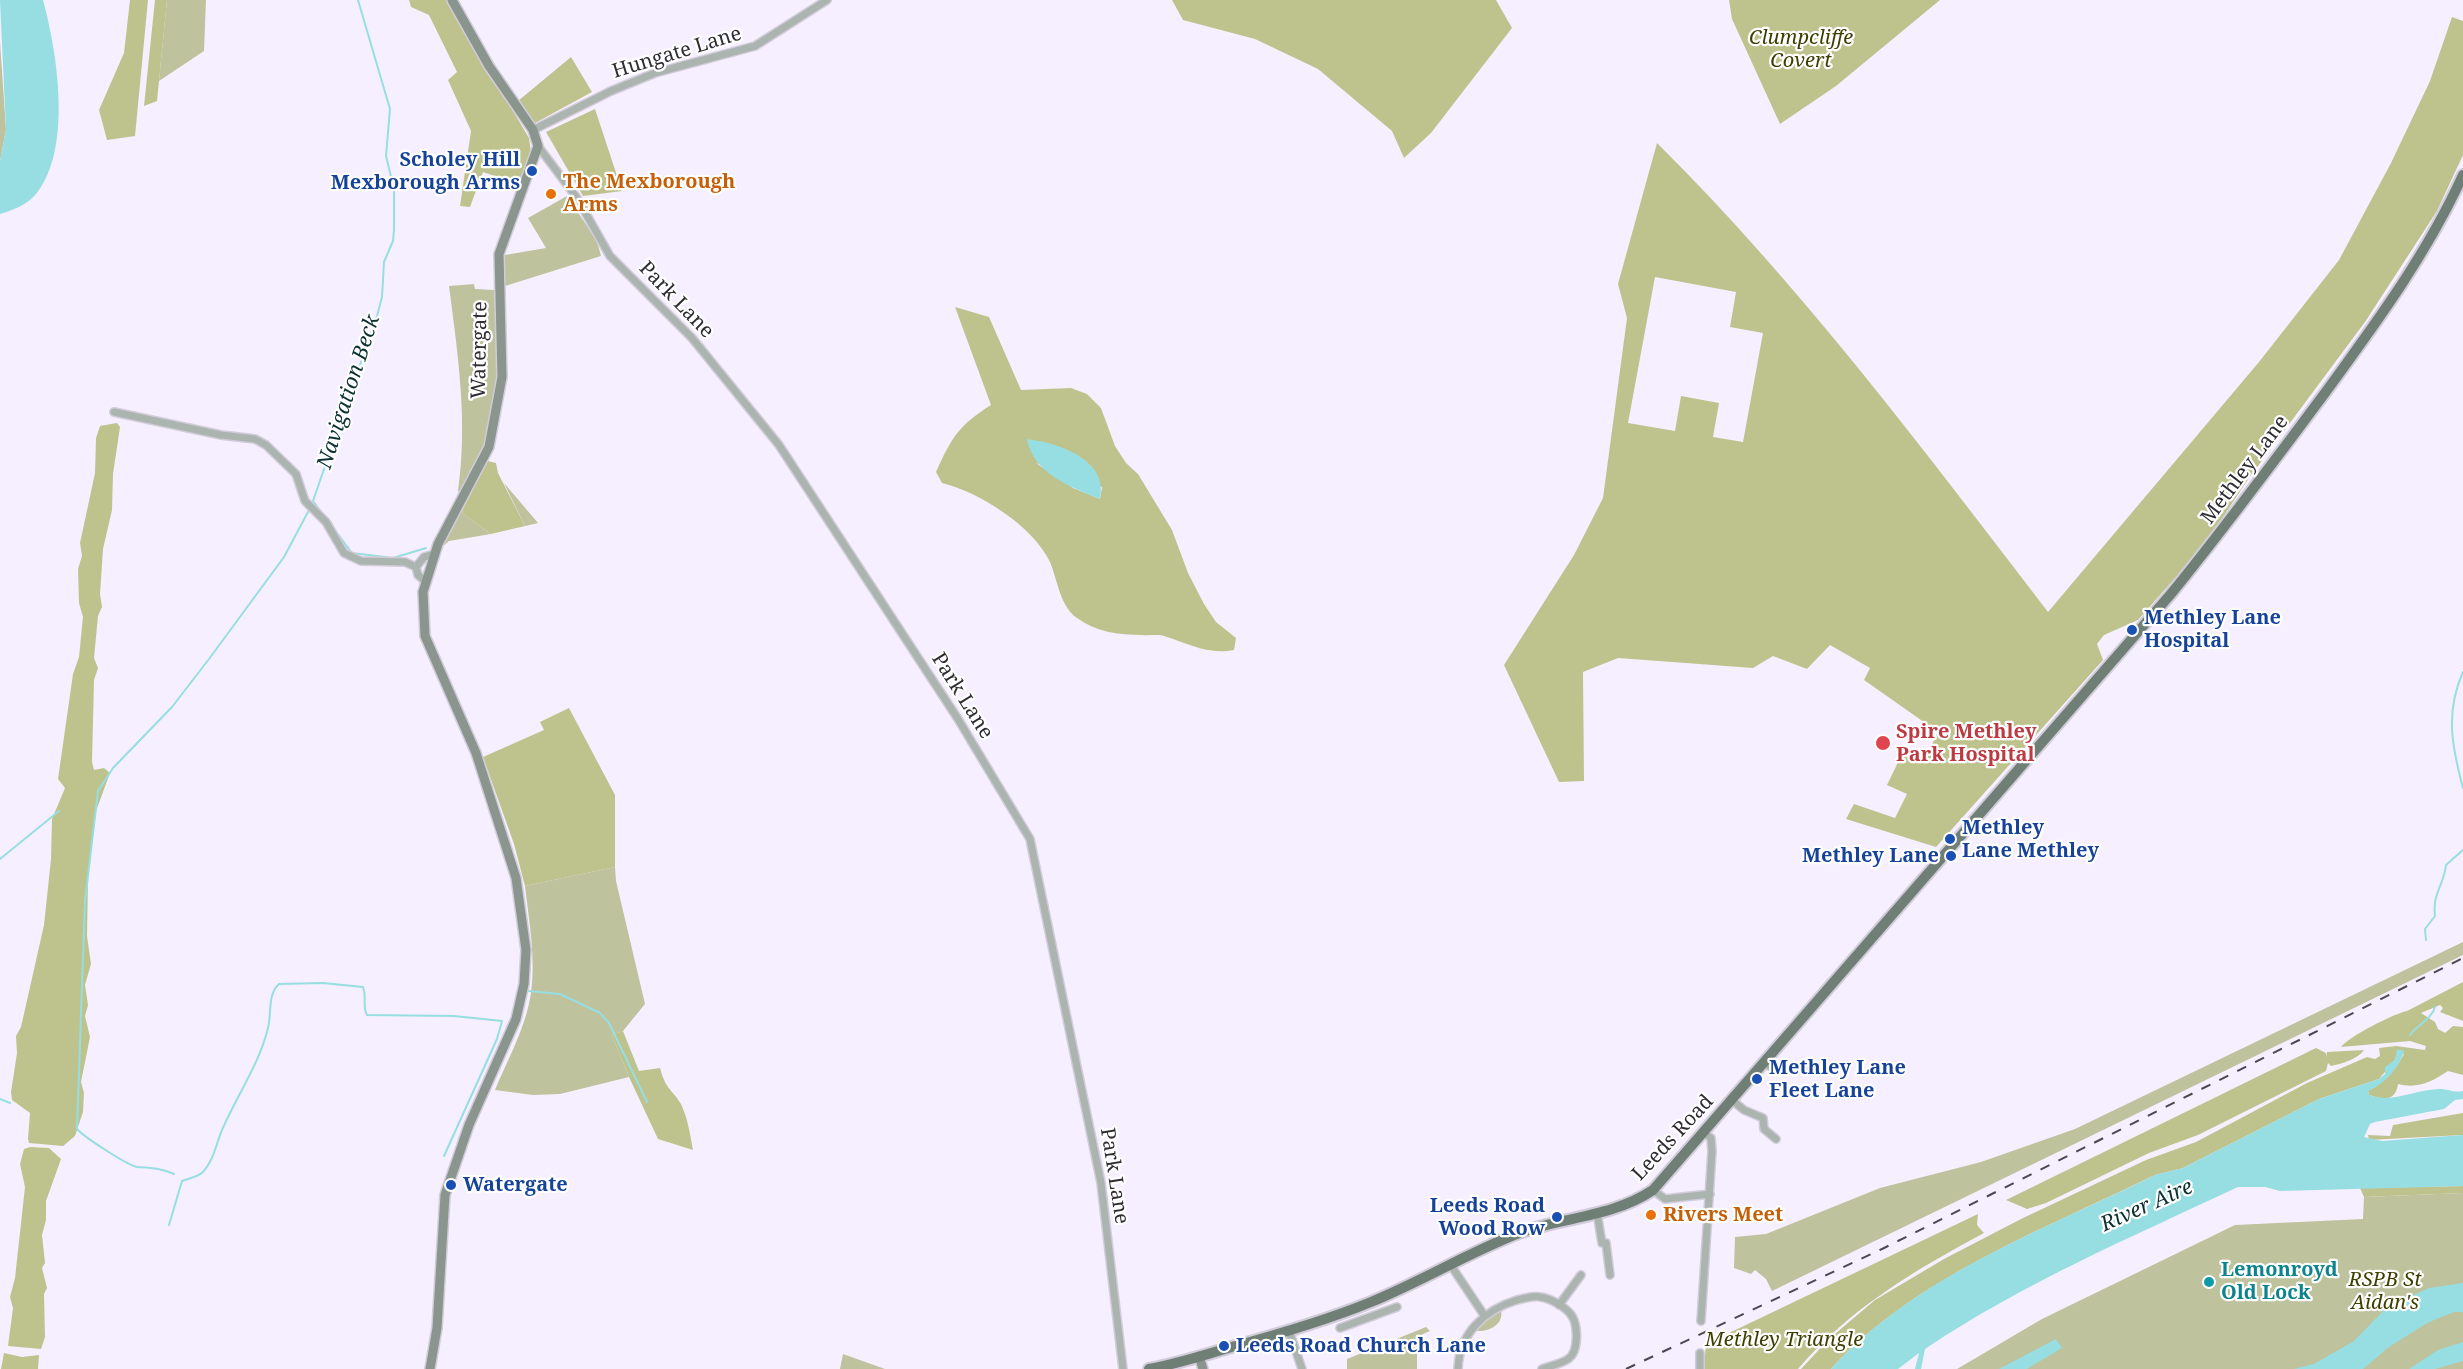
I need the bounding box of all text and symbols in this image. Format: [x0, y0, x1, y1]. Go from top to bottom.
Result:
street label: Hungate Lane [610, 22, 744, 84]
park label: Clumpcliffe Covert [1749, 26, 1853, 73]
place label: Scholey Hill Mexborough Arms [331, 148, 520, 195]
marker: Scholey Hill Mexborough Arms [525, 164, 539, 178]
place label: The Mexborough Arms [563, 170, 735, 217]
marker: The Mexborough Arms [544, 187, 558, 201]
street label: Park Lane [634, 257, 718, 343]
street label: Watergate [467, 301, 493, 399]
water label: Navigation Beck [312, 312, 386, 472]
street label: Methley Lane [2196, 411, 2294, 529]
place label: Methley Lane Hospital [2144, 606, 2281, 653]
marker: Methley Lane Hospital [2125, 623, 2139, 637]
street label: Park Lane [926, 649, 998, 743]
place label: Spire Methley Park Hospital [1896, 720, 2037, 767]
marker: Spire Methley Park Hospital [1874, 734, 1892, 752]
place label: Methley Lane Methley [1962, 816, 2099, 863]
marker: Methley Lane Methley [1943, 832, 1957, 846]
place label: Methley Lane [1802, 844, 1939, 868]
marker: Methley Lane [1944, 849, 1958, 863]
place label: Methley Lane Fleet Lane [1769, 1056, 1906, 1103]
marker: Methley Lane Fleet Lane [1750, 1072, 1764, 1086]
street label: Leeds Road [1627, 1090, 1719, 1186]
street label: Park Lane [1095, 1126, 1133, 1226]
place label: Watergate [463, 1173, 568, 1197]
water label: River Aire [2097, 1175, 2197, 1237]
marker: Watergate [444, 1178, 458, 1192]
place label: Leeds Road Wood Row [1430, 1194, 1545, 1241]
place label: Rivers Meet [1663, 1203, 1783, 1227]
marker: Rivers Meet [1644, 1208, 1658, 1222]
marker: Leeds Road Wood Row [1550, 1210, 1564, 1224]
place label: Lemonroyd Old Lock [2221, 1258, 2338, 1305]
park label: RSPB St Aidan's [2348, 1268, 2422, 1315]
marker: Lemonroyd Old Lock [2202, 1275, 2216, 1289]
park label: Methley Triangle [1705, 1328, 1863, 1352]
place label: Leeds Road Church Lane [1236, 1334, 1486, 1358]
marker: Leeds Road Church Lane [1217, 1339, 1231, 1353]

